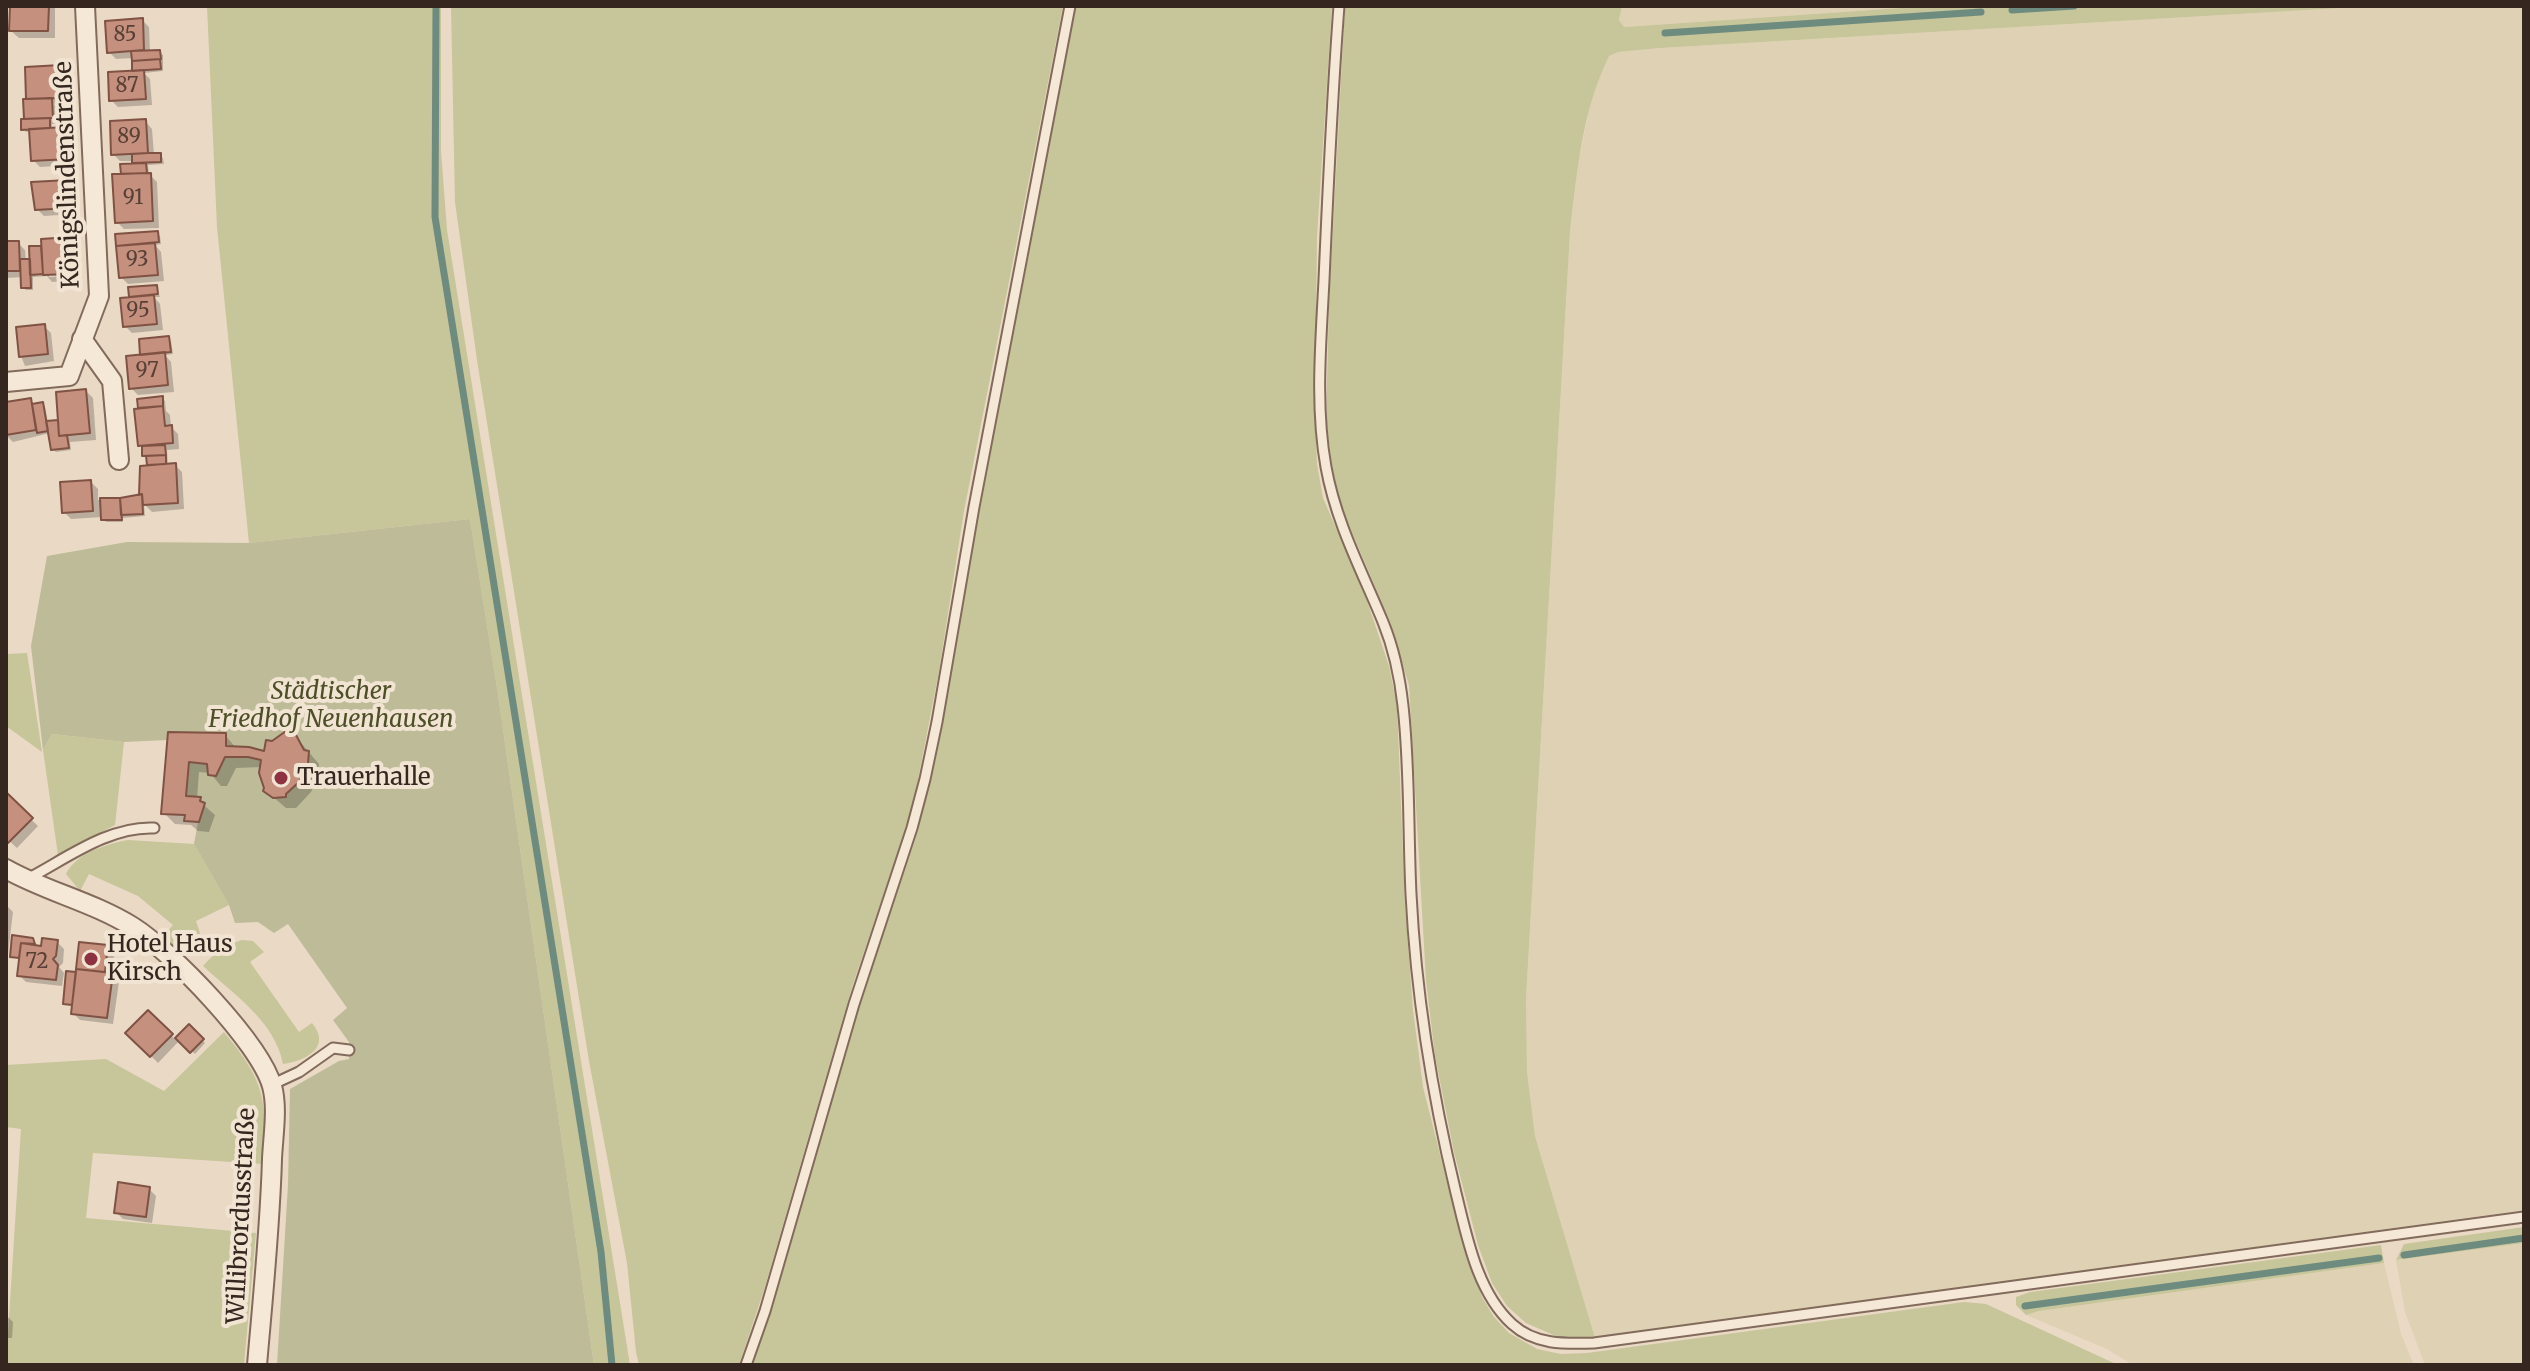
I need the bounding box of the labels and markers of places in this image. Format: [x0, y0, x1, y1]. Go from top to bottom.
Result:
place label: Trauerhalle [297, 764, 431, 792]
marker: Trauerhalle [272, 769, 290, 787]
place label: Hotel Haus Kirsch [107, 931, 233, 987]
marker: Hotel Haus Kirsch [82, 950, 100, 968]

